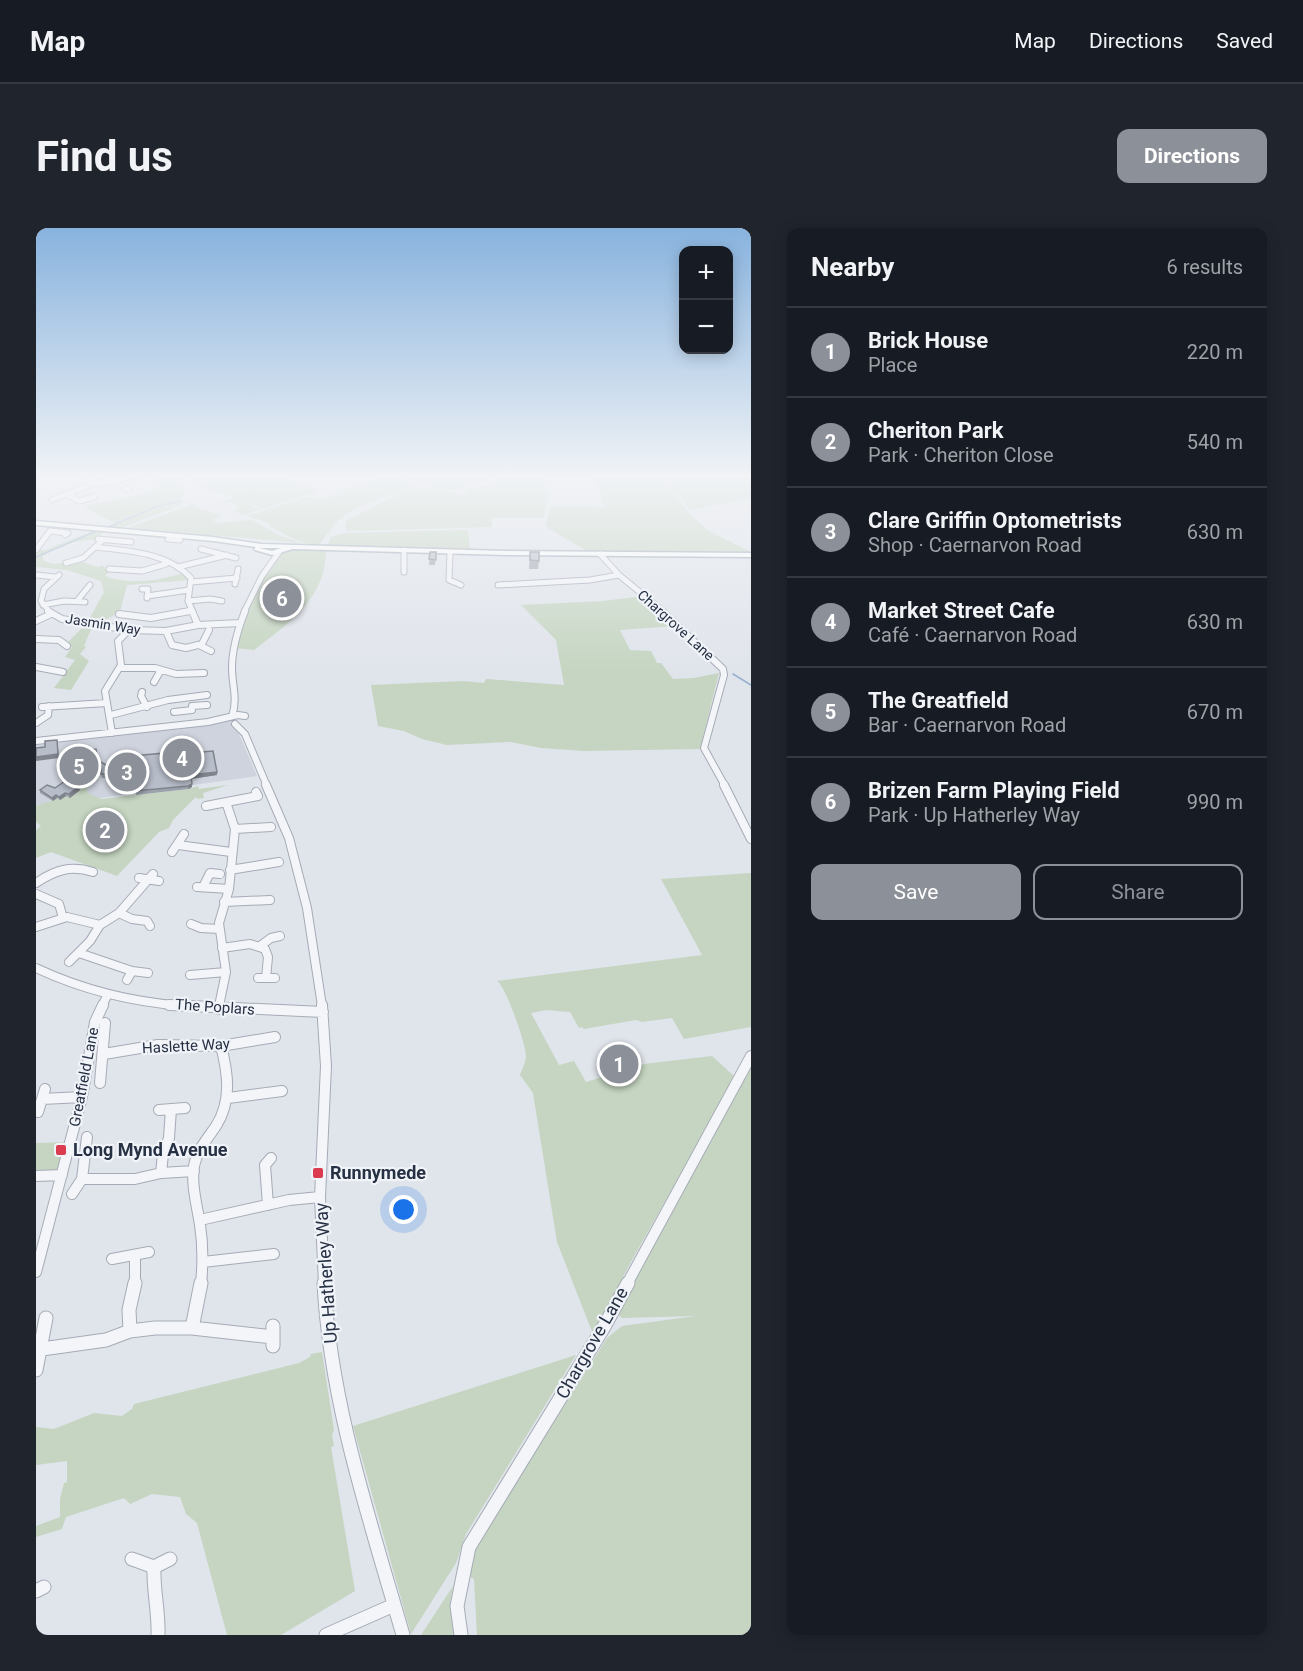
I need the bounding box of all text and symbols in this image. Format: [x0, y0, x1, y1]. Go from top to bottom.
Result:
text: Map [30, 25, 85, 58]
text: Map [1014, 29, 1056, 53]
text: Directions [1089, 29, 1183, 53]
text: Saved [1216, 29, 1273, 53]
button: Directions [1117, 129, 1267, 183]
text: Find us [36, 132, 173, 181]
map controls [679, 246, 733, 354]
button: + [679, 246, 733, 300]
text: Nearby [811, 252, 894, 282]
text: 6 results [1167, 255, 1243, 279]
button: − [679, 300, 733, 354]
text: Brick House [868, 328, 988, 353]
text: 1 [825, 340, 836, 364]
text: 220 m [1187, 340, 1243, 364]
text: Place [868, 353, 917, 377]
text: Cheriton Park [868, 418, 1004, 443]
text: 2 [825, 430, 836, 454]
text: 540 m [1187, 430, 1243, 454]
text: Park · Cheriton Close [868, 443, 1054, 467]
text: Clare Griffin Optometrists [868, 508, 1122, 533]
text: 3 [825, 520, 836, 544]
text: 630 m [1187, 520, 1243, 544]
text: Shop · Caernarvon Road [868, 533, 1082, 557]
pin: 6 [262, 576, 302, 620]
street label: Chargrove Lane [634, 586, 718, 664]
text: Market Street Cafe [868, 598, 1055, 623]
street label: Jasmin Way [64, 610, 142, 638]
text: 4 [825, 610, 836, 634]
text: 630 m [1187, 610, 1243, 634]
text: Café · Caernarvon Road [868, 623, 1077, 647]
text: The Greatfield [868, 688, 1009, 713]
text: 5 [825, 700, 836, 724]
text: 670 m [1187, 700, 1243, 724]
text: Bar · Caernarvon Road [868, 713, 1066, 737]
pin: 4 [162, 736, 202, 780]
pin: 5 [60, 744, 99, 788]
pin: 3 [108, 750, 146, 794]
text: Brizen Farm Playing Field [868, 778, 1120, 803]
text: 6 [825, 790, 836, 814]
text: 990 m [1187, 790, 1243, 814]
text: Park · Up Hatherley Way [868, 803, 1080, 827]
pin: 2 [86, 808, 124, 852]
button: Save [811, 864, 1021, 920]
button: Share [1033, 864, 1243, 920]
street label: The Poplars [175, 995, 255, 1019]
street label: Greatfield Lane [66, 1026, 102, 1128]
street label: Haslette Way [142, 1035, 230, 1057]
pin: 1 [600, 1042, 638, 1086]
place label: Long Mynd Avenue [73, 1139, 228, 1160]
marker: Long Mynd Avenue [54, 1143, 68, 1157]
place label: Runnymede [330, 1162, 426, 1183]
marker: Runnymede [311, 1166, 325, 1180]
your location [389, 1195, 418, 1224]
street label: Up Hatherley Way [310, 1202, 341, 1344]
street label: Chargrove Lane [551, 1283, 632, 1402]

